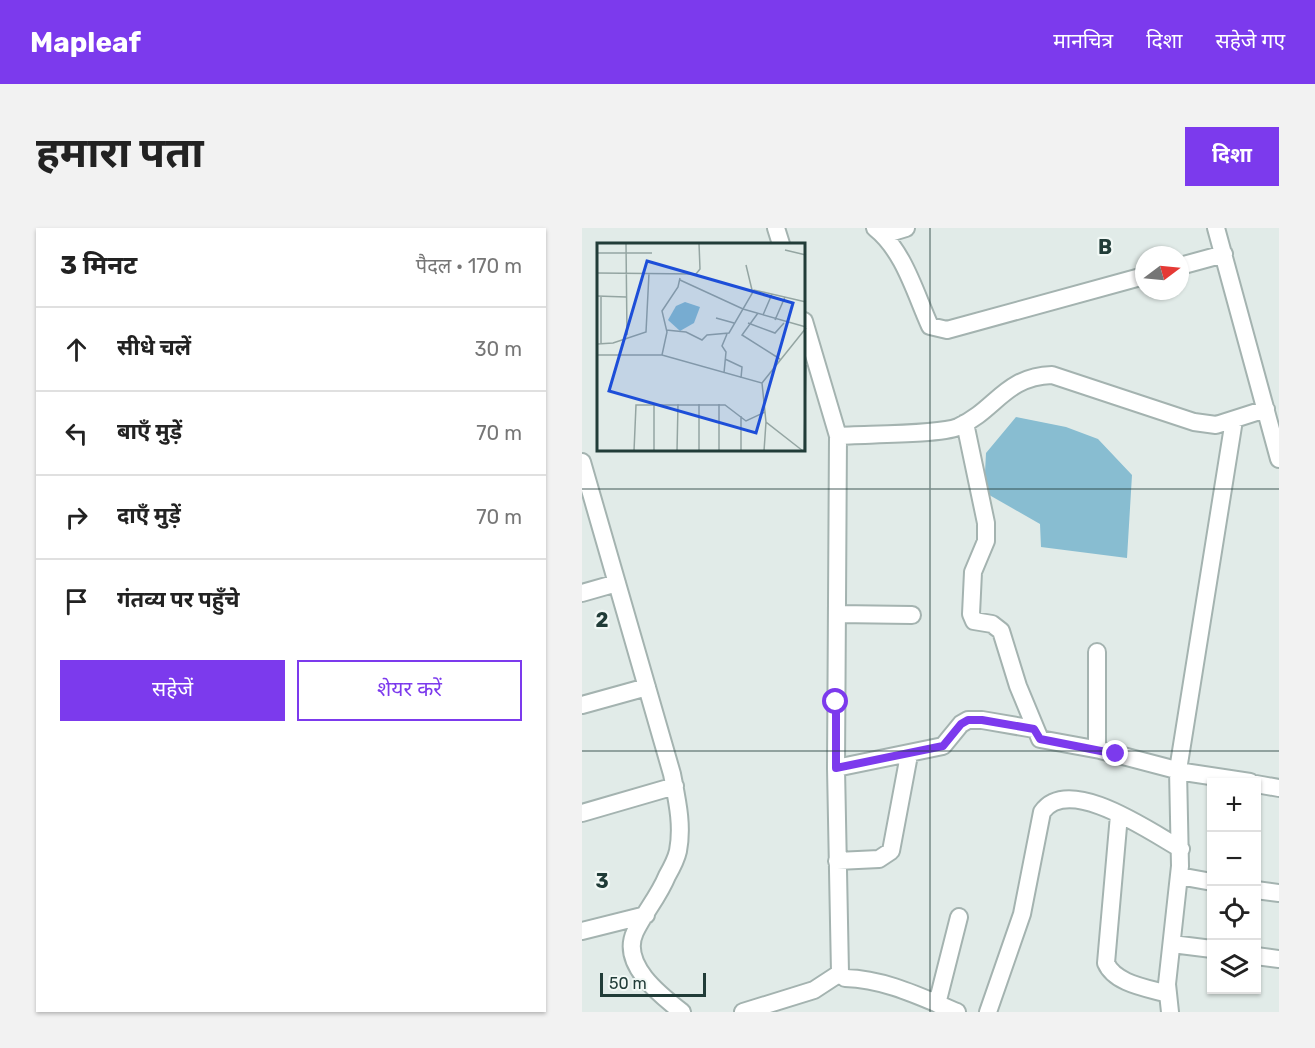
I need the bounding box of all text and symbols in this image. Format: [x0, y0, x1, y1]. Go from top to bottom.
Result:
text: Mapleaf [30, 26, 141, 59]
text: मानचित्र [1053, 28, 1113, 53]
text: दिशा [1146, 28, 1182, 53]
text: सहेजे गए [1215, 28, 1285, 53]
button: दिशा [1185, 127, 1279, 186]
text: हमारा पता [36, 128, 204, 178]
text: B [1098, 235, 1112, 259]
inset map [597, 243, 806, 452]
north arrow [1135, 246, 1189, 300]
text: 3 मिनट [60, 250, 137, 281]
text: पैदल · 170 m [416, 254, 522, 278]
icon: ahead [60, 333, 93, 366]
text: सीधे चलें [117, 334, 191, 361]
text: 30 m [475, 337, 522, 361]
icon: left [60, 417, 93, 450]
text: बाएँ मुड़ें [117, 418, 182, 445]
text: 70 m [476, 421, 522, 445]
icon: right [60, 501, 93, 534]
text: दाएँ मुड़ें [117, 502, 181, 529]
text: 70 m [476, 505, 522, 529]
icon: arrive [60, 585, 93, 618]
text: गंतव्य पर पहुँचे [117, 586, 239, 613]
text: 2 [596, 608, 609, 632]
button: सहेजें [60, 660, 285, 721]
button: शेयर करें [297, 660, 522, 721]
route start [822, 688, 848, 714]
route end [1102, 740, 1128, 766]
map controls [1207, 778, 1261, 994]
button: + [1207, 778, 1261, 832]
button: − [1207, 832, 1261, 886]
text: 3 [595, 869, 609, 893]
button: locate [1207, 886, 1261, 940]
button: layers [1207, 940, 1261, 994]
scale bar [600, 970, 706, 998]
text: 50 m [609, 974, 647, 993]

